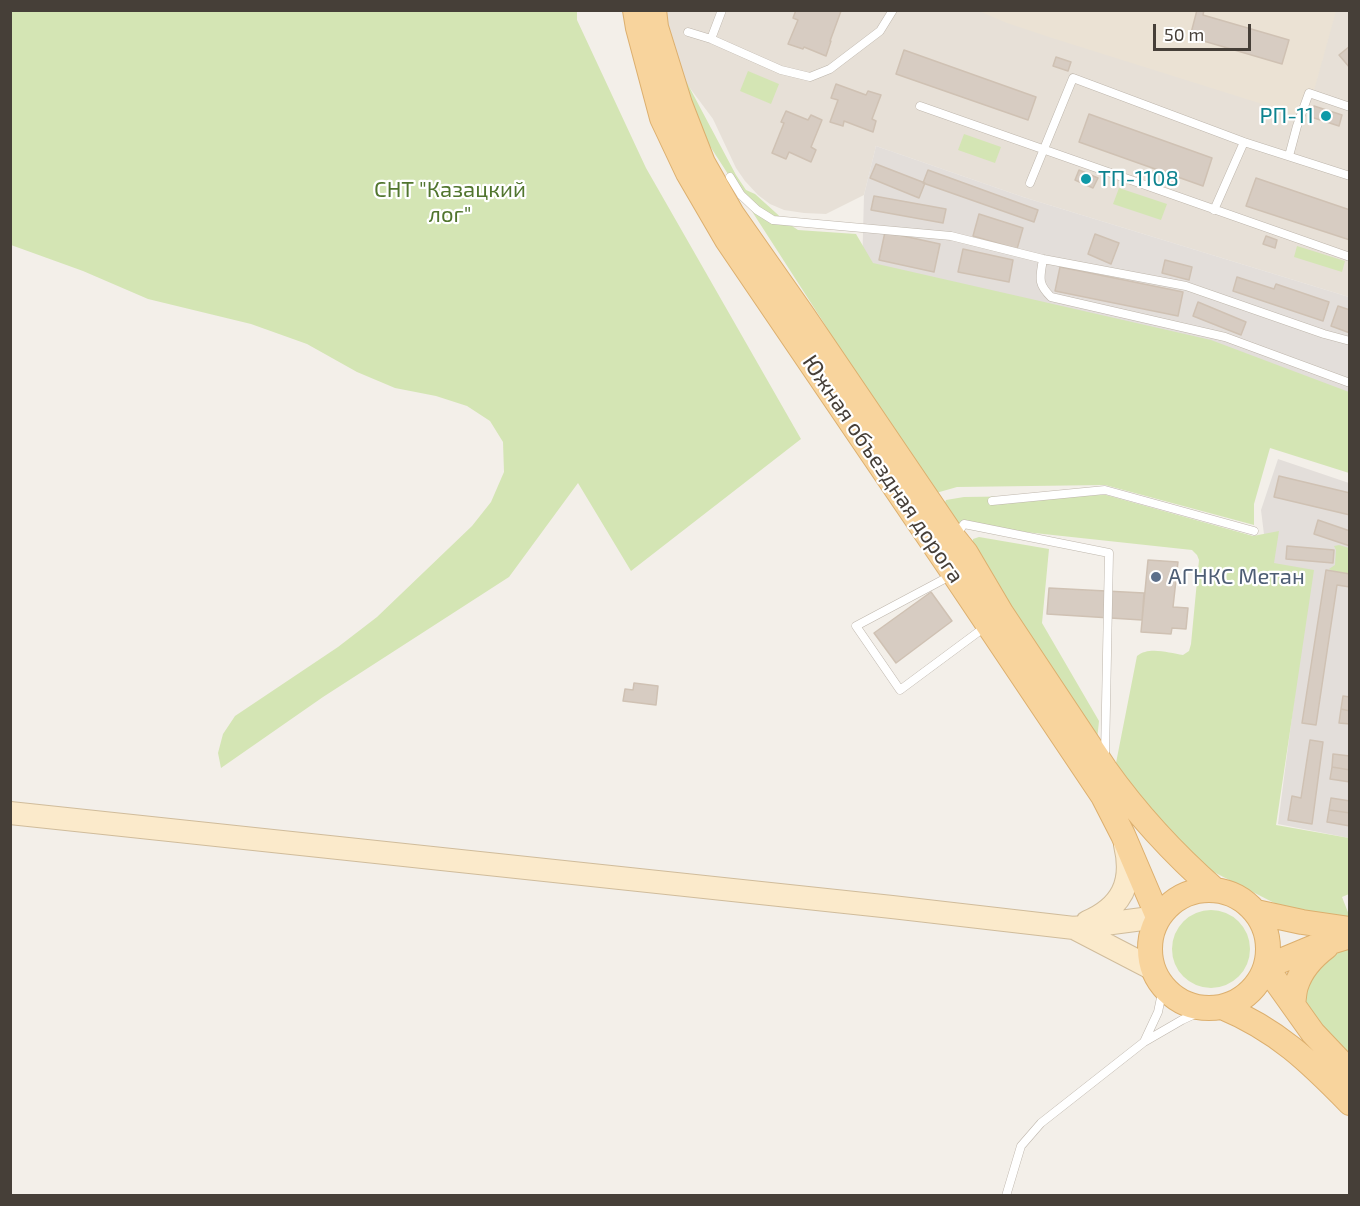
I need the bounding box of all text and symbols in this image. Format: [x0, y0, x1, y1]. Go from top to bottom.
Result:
scale bar [1156, 12, 1254, 50]
text: 50 m [1164, 23, 1204, 45]
place label: РП-11 [1260, 103, 1314, 129]
marker: РП-11 [1319, 109, 1333, 123]
place label: ТП-1108 [1098, 166, 1179, 192]
marker: ТП-1108 [1079, 172, 1093, 186]
park label: СНТ "Казацкий лог" [374, 177, 526, 228]
street label: Южная объездная дорога [797, 350, 969, 588]
place label: АГНКС Метан [1168, 564, 1305, 590]
marker: АГНКС Метан [1149, 570, 1163, 584]

